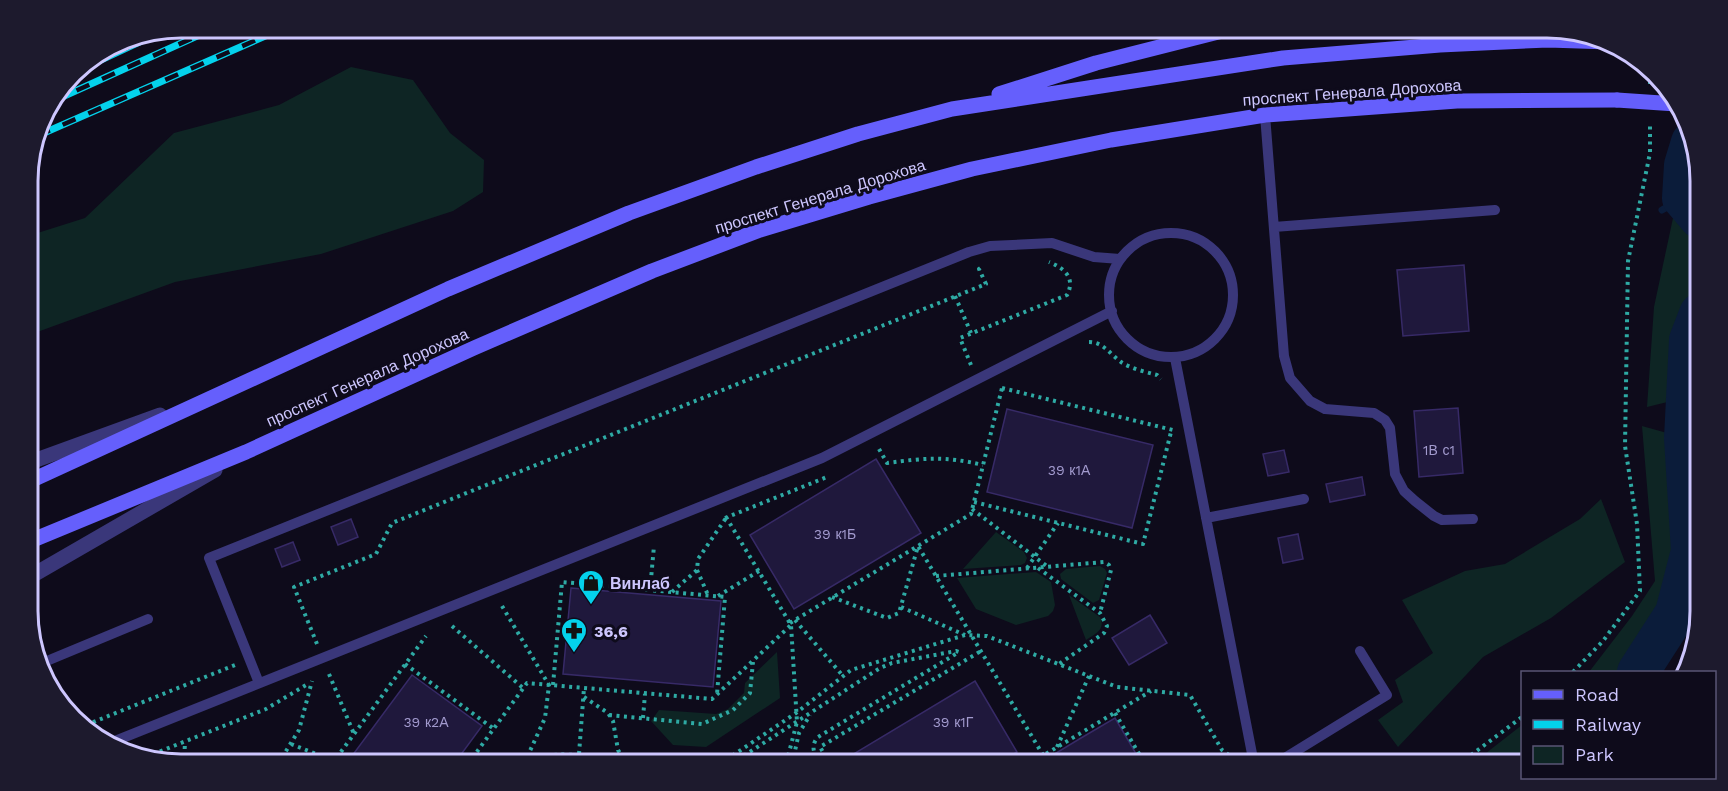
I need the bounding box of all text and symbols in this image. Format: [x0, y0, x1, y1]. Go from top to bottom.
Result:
street label: проспект Генерала Дорохова [1242, 75, 1462, 110]
street label: проспект Генерала Дорохова [713, 155, 928, 238]
street label: проспект Генерала Дорохова [263, 324, 471, 431]
house number: 1В с1 [1423, 442, 1455, 458]
house number: 39 к1А [1048, 462, 1091, 478]
house number: 39 к1Б [814, 526, 856, 542]
shop icon: Винлаб [576, 568, 606, 606]
place label: Винлаб [610, 574, 670, 593]
pharmacy icon: 36,6 [559, 616, 589, 654]
place label: 36,6 [594, 622, 628, 641]
legend [1521, 671, 1716, 779]
text: Road [1575, 684, 1619, 705]
house number: 39 к2А [403, 714, 449, 730]
house number: 39 к1Г [933, 714, 974, 730]
text: Railway [1575, 714, 1642, 735]
text: Park [1575, 744, 1614, 765]

